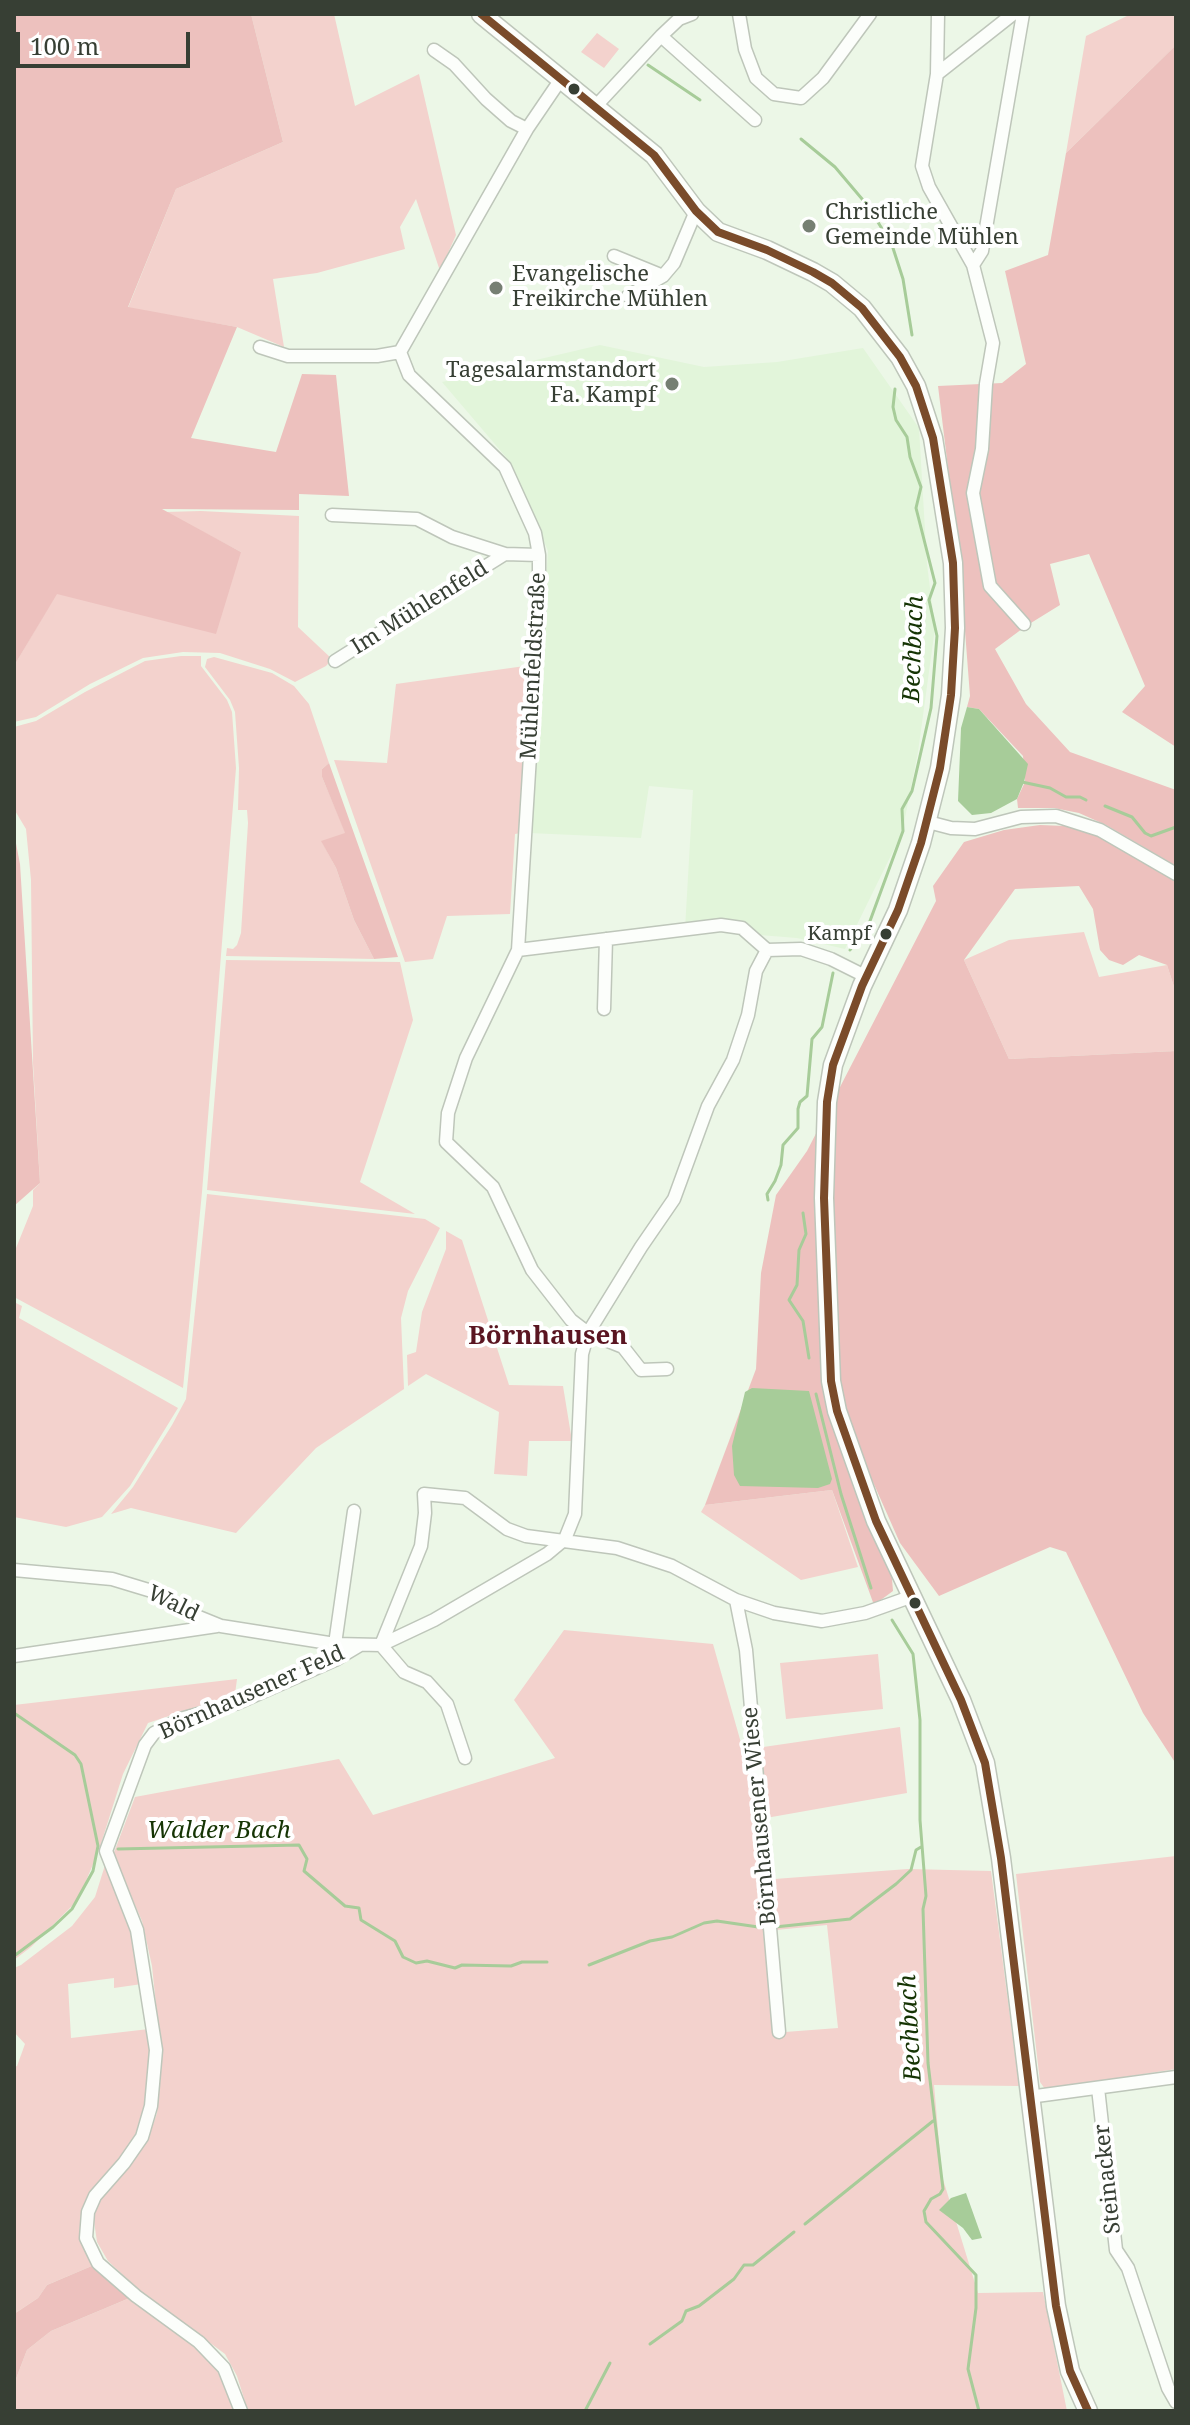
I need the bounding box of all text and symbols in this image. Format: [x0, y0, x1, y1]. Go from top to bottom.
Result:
scale bar [20, 16, 194, 66]
text: 100 m [30, 29, 99, 62]
unlabelled marker [566, 81, 582, 97]
place label: Christliche Gemeinde Mühlen [825, 200, 1019, 252]
marker: Christliche Gemeinde Mühlen [800, 217, 818, 235]
place label: Evangelische Freikirche Mühlen [512, 262, 708, 314]
marker: Evangelische Freikirche Mühlen [487, 279, 505, 297]
place label: Tagesalarmstandort Fa. Kampf [446, 358, 656, 410]
marker: Tagesalarmstandort Fa. Kampf [663, 375, 681, 393]
street label: Im Mühlenfeld [347, 555, 493, 661]
street label: Mühlenfeldstraße [516, 572, 552, 760]
water label: Bechbach [898, 595, 930, 703]
place label: Kampf [807, 922, 871, 946]
marker: Kampf [878, 926, 894, 942]
district label: Börnhausen [468, 1321, 628, 1353]
street label: Wald [143, 1580, 203, 1628]
unlabelled marker [907, 1595, 923, 1611]
street label: Börnhausener Feld [155, 1640, 349, 1746]
street label: Börnhausener Wiese [737, 1706, 783, 1926]
water label: Walder Bach [147, 1817, 291, 1845]
water label: Bechbach [894, 1974, 928, 2082]
street label: Steinacker [1089, 2123, 1127, 2235]

